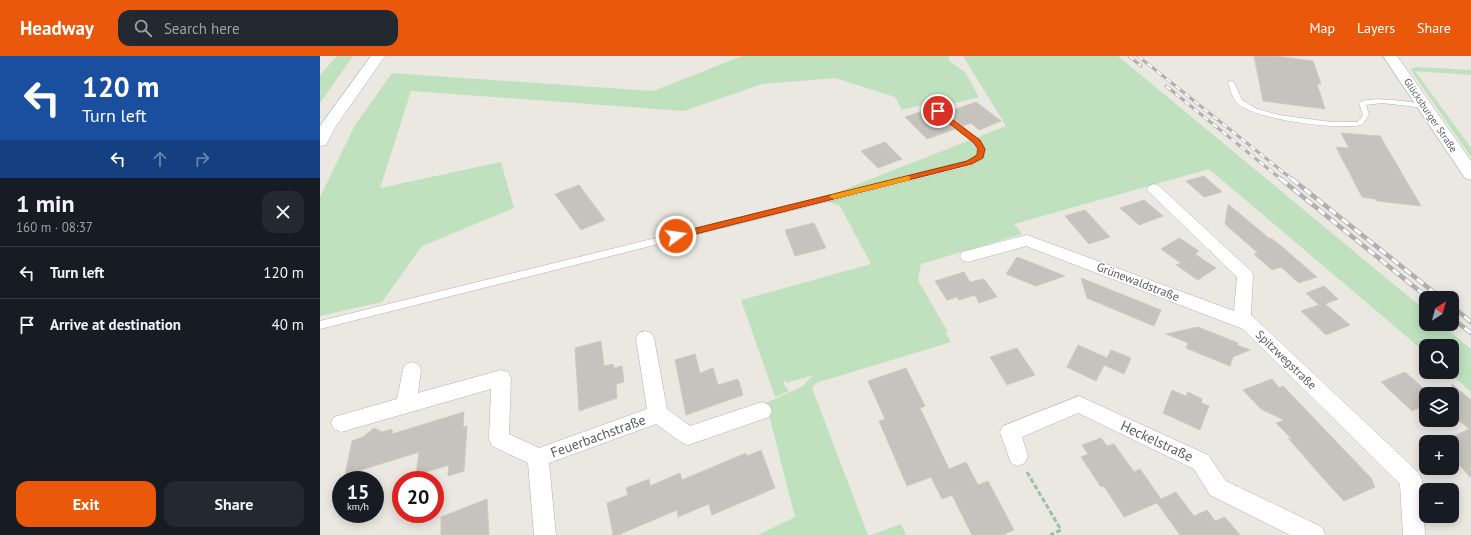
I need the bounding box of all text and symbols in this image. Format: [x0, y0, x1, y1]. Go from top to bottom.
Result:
search box [118, 10, 398, 46]
text: Headway [20, 16, 94, 40]
icon: search [132, 17, 154, 39]
text: Search here [164, 19, 240, 38]
text: Map [1309, 19, 1335, 37]
text: Layers [1357, 19, 1395, 37]
text: Share [1417, 19, 1451, 37]
text: 120 m [82, 68, 159, 105]
icon: left [16, 72, 68, 124]
street label: Glücksburger Straße [1401, 76, 1460, 155]
pin [921, 94, 955, 128]
icon: arrive [927, 100, 949, 122]
text: Turn left [82, 104, 147, 127]
icon: left [107, 148, 129, 170]
icon: ahead [149, 148, 171, 170]
icon: right [191, 148, 213, 170]
text: 1 min [16, 188, 75, 219]
button: close [262, 191, 304, 233]
position arrow [655, 215, 697, 257]
text: 160 m · 08:37 [16, 219, 93, 236]
street label: Grünewaldstraße [1095, 259, 1182, 304]
icon: left [16, 262, 38, 284]
text: Turn left [50, 263, 104, 282]
text: 120 m [263, 263, 304, 282]
north arrow [1419, 291, 1459, 331]
map controls [1419, 291, 1459, 523]
icon: arrive [16, 314, 38, 336]
text: Arrive at destination [50, 315, 181, 334]
text: 40 m [271, 315, 304, 334]
street label: Spitzwegstraße [1253, 327, 1320, 392]
button: search [1419, 339, 1459, 379]
button: layers [1419, 387, 1459, 427]
street label: Feuerbachstraße [548, 410, 648, 462]
street label: Heckelstraße [1118, 416, 1196, 466]
button: + [1419, 435, 1459, 475]
speed limit sign: 20 [392, 471, 444, 523]
text: 15 [347, 479, 369, 505]
button: Exit [16, 481, 156, 527]
button: Share [164, 481, 304, 527]
button: − [1419, 483, 1459, 523]
text: km/h [347, 500, 369, 513]

